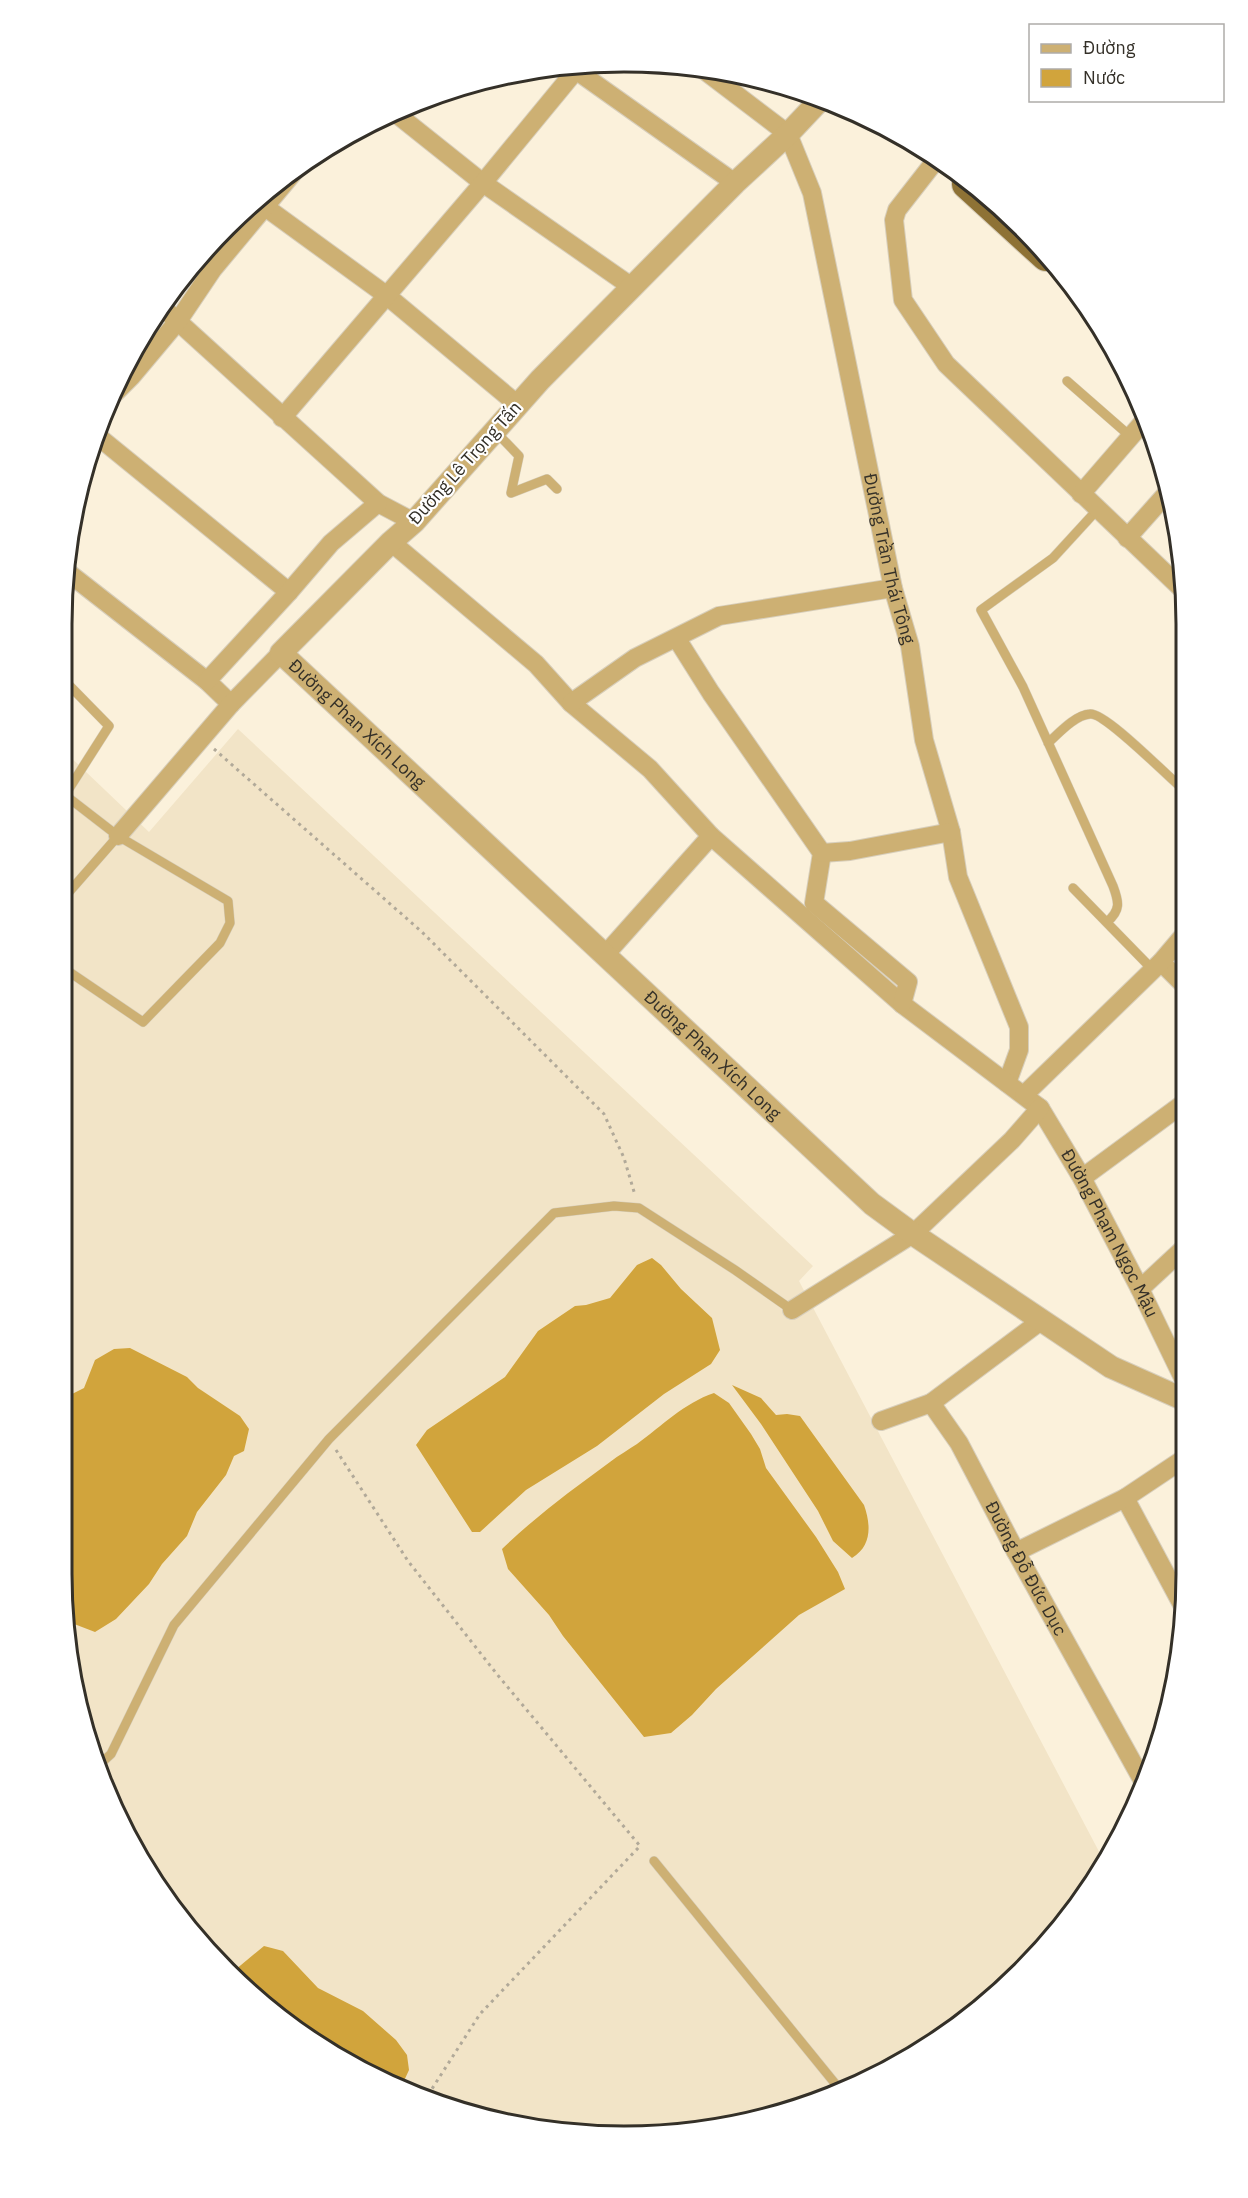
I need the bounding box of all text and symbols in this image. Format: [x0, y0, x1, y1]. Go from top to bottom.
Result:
legend [1029, 24, 1224, 102]
text: Đường [1083, 36, 1136, 59]
text: Nước [1083, 66, 1125, 89]
street label: Đường Lê Trọng Tấn [403, 396, 526, 529]
street label: Đường Trần Thái Tông [859, 471, 921, 647]
street label: Đường Phan Xích Long [284, 654, 431, 793]
street label: Đường Phan Xích Long [639, 985, 787, 1125]
street label: Đường Phạm Ngọc Mậu [1056, 1144, 1164, 1321]
street label: Đường Đỗ Đức Dục [980, 1497, 1072, 1640]

